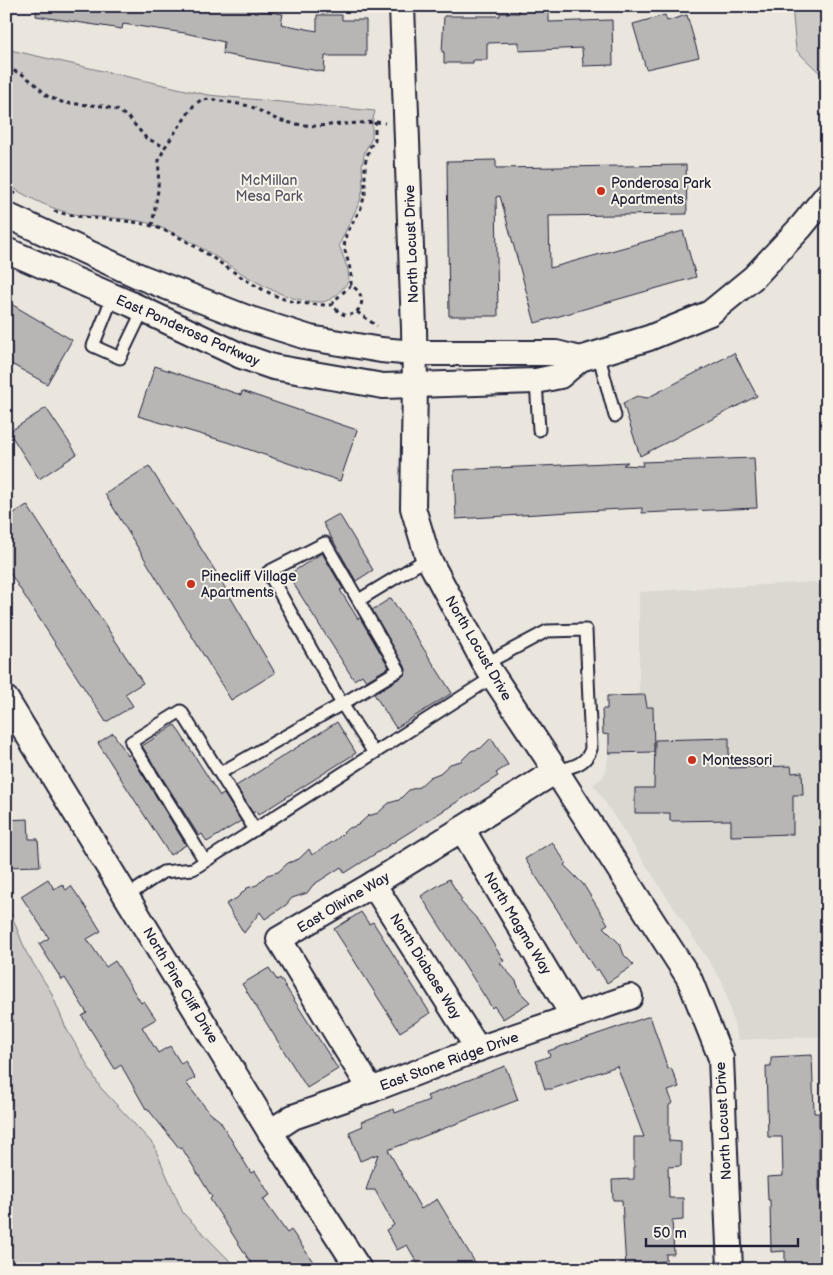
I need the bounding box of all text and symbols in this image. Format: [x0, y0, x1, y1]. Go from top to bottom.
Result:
park label: McMillan Mesa Park [235, 172, 303, 205]
place label: Ponderosa Park Apartments [611, 175, 711, 208]
street label: North Locust Drive [401, 185, 422, 303]
marker: Ponderosa Park Apartments [595, 185, 607, 197]
street label: East Ponderosa Parkway [113, 291, 263, 370]
place label: Pinecliff Village Apartments [201, 568, 297, 601]
marker: Pinecliff Village Apartments [185, 578, 197, 590]
street label: North Locust Drive [442, 593, 515, 704]
place label: Montessori [702, 752, 772, 769]
marker: Montessori [686, 754, 698, 766]
street label: East Olivine Way [294, 868, 393, 937]
street label: North Magma Way [480, 869, 555, 978]
street label: North Diabase Way [386, 910, 465, 1023]
street label: North Pine Cliff Drive [139, 924, 222, 1046]
street label: East Stone Ridge Drive [377, 1028, 521, 1095]
street label: North Locust Drive [712, 1061, 735, 1180]
scale bar [646, 1215, 798, 1247]
text: 50 m [653, 1224, 687, 1243]

